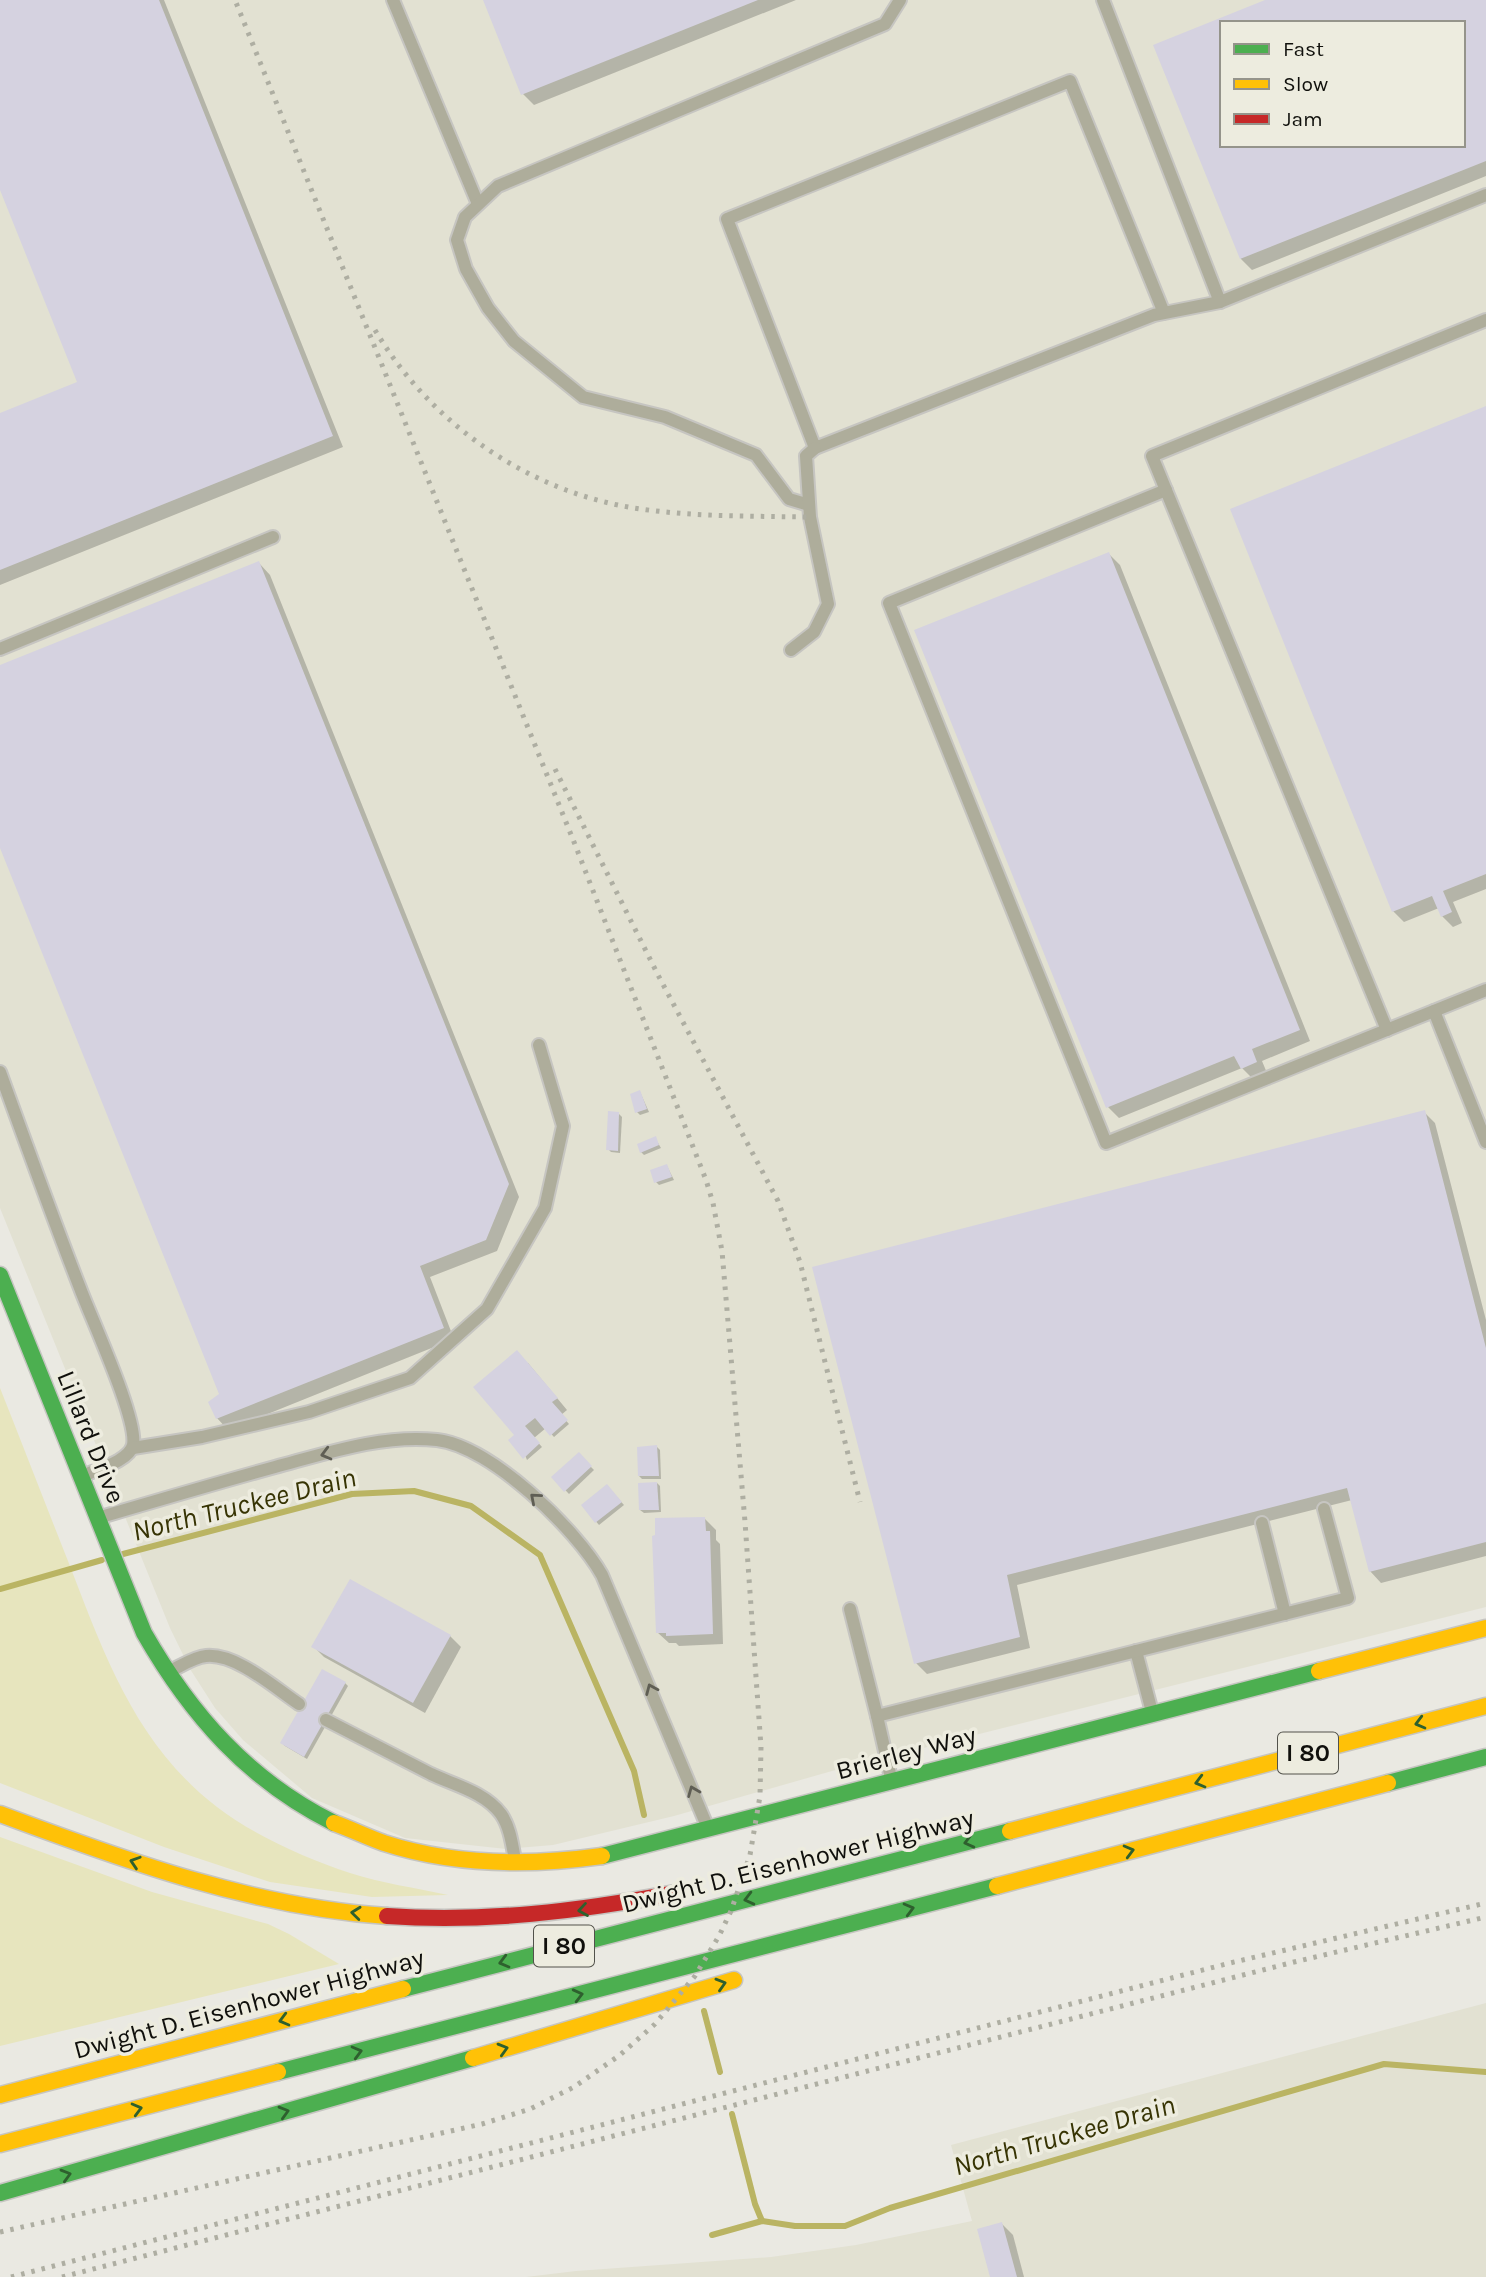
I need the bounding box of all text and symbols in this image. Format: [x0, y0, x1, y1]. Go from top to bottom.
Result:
legend [1220, 21, 1465, 147]
text: Fast [1283, 37, 1324, 61]
text: Slow [1283, 72, 1328, 96]
text: Jam [1283, 107, 1323, 131]
street label: Lillard Drive [50, 1366, 132, 1508]
one-way arrow [320, 1445, 332, 1460]
water label: North Truckee Drain [129, 1460, 359, 1548]
one-way arrow [530, 1493, 543, 1506]
one-way arrow [645, 1684, 659, 1696]
one-way arrow [1414, 1715, 1426, 1729]
street label: Brierley Way [833, 1719, 979, 1787]
road number: I 80 [1278, 1732, 1338, 1773]
one-way arrow [1194, 1774, 1206, 1788]
one-way arrow [687, 1786, 701, 1798]
street label: Dwight D. Eisenhower Highway [619, 1802, 977, 1920]
one-way arrow [963, 1834, 975, 1848]
one-way arrow [1123, 1844, 1135, 1859]
one-way arrow [129, 1856, 141, 1871]
one-way arrow [743, 1891, 755, 1905]
one-way arrow [577, 1902, 588, 1917]
one-way arrow [903, 1903, 915, 1918]
one-way arrow [350, 1906, 361, 1921]
road number: I 80 [534, 1926, 594, 1966]
street label: Dwight D. Eisenhower Highway [70, 1942, 428, 2066]
one-way arrow [499, 1954, 511, 1968]
one-way arrow [714, 1978, 727, 1992]
one-way arrow [572, 1989, 584, 2003]
one-way arrow [279, 2012, 291, 2026]
one-way arrow [497, 2042, 509, 2057]
one-way arrow [351, 2046, 363, 2060]
water label: North Truckee Drain [949, 2088, 1179, 2182]
one-way arrow [131, 2103, 143, 2117]
one-way arrow [278, 2106, 290, 2120]
one-way arrow [59, 2168, 71, 2183]

